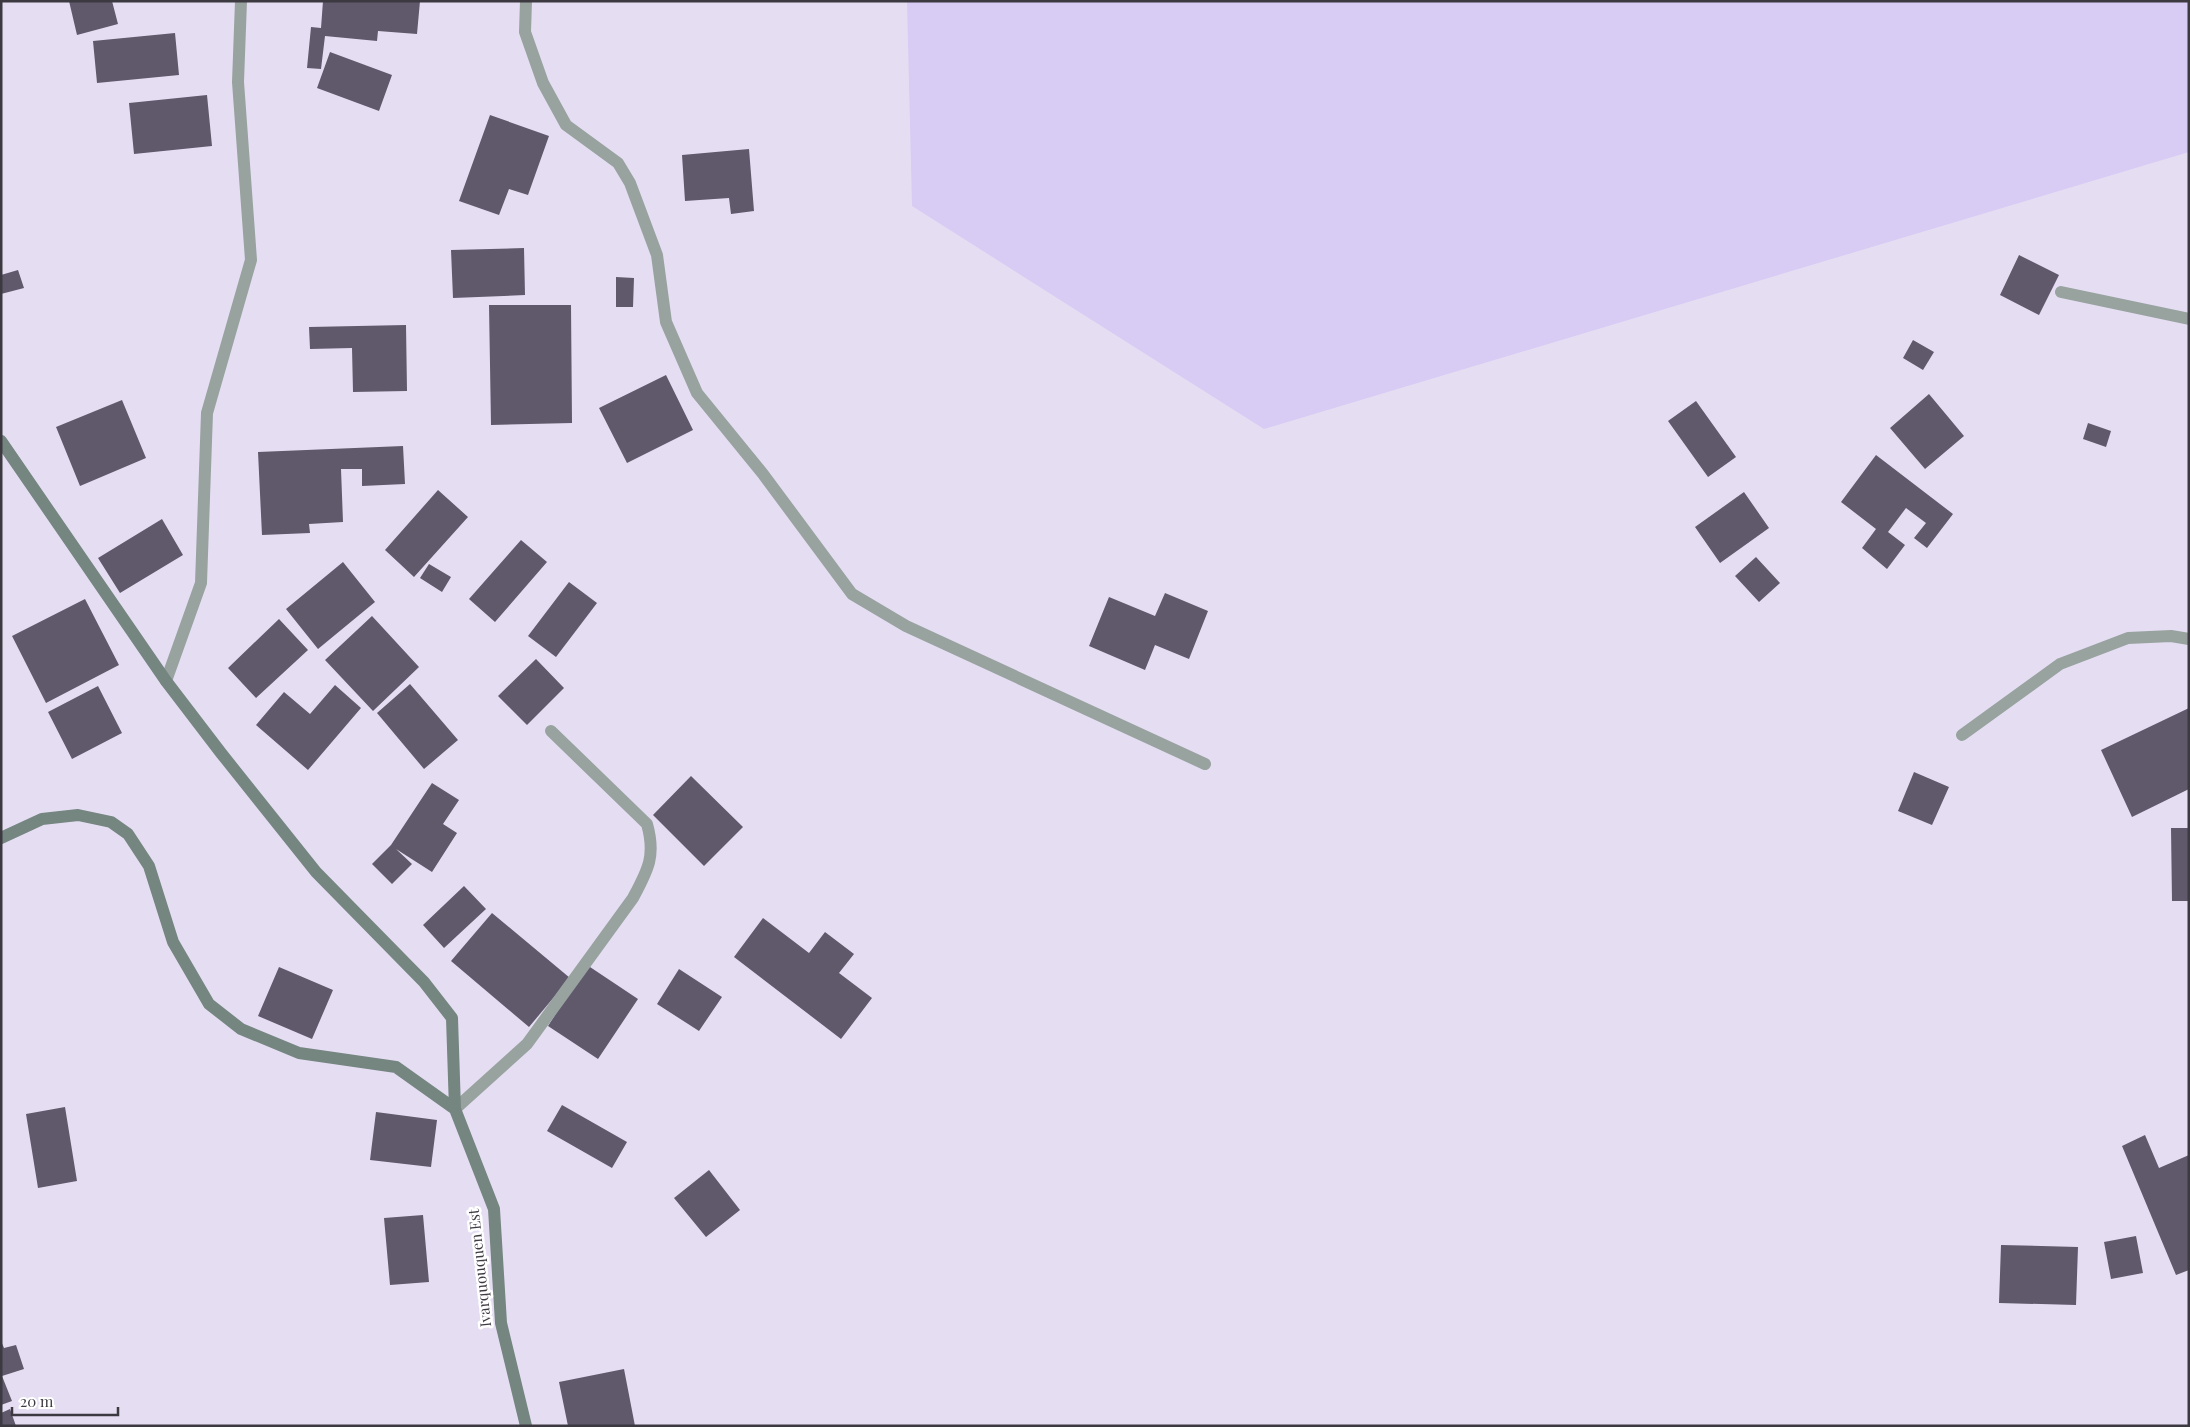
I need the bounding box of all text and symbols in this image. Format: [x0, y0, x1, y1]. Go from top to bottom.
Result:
street label: Ivarquouquen Est [463, 1207, 495, 1328]
scale bar [12, 1384, 119, 1416]
text: 20 m [20, 1391, 54, 1411]

